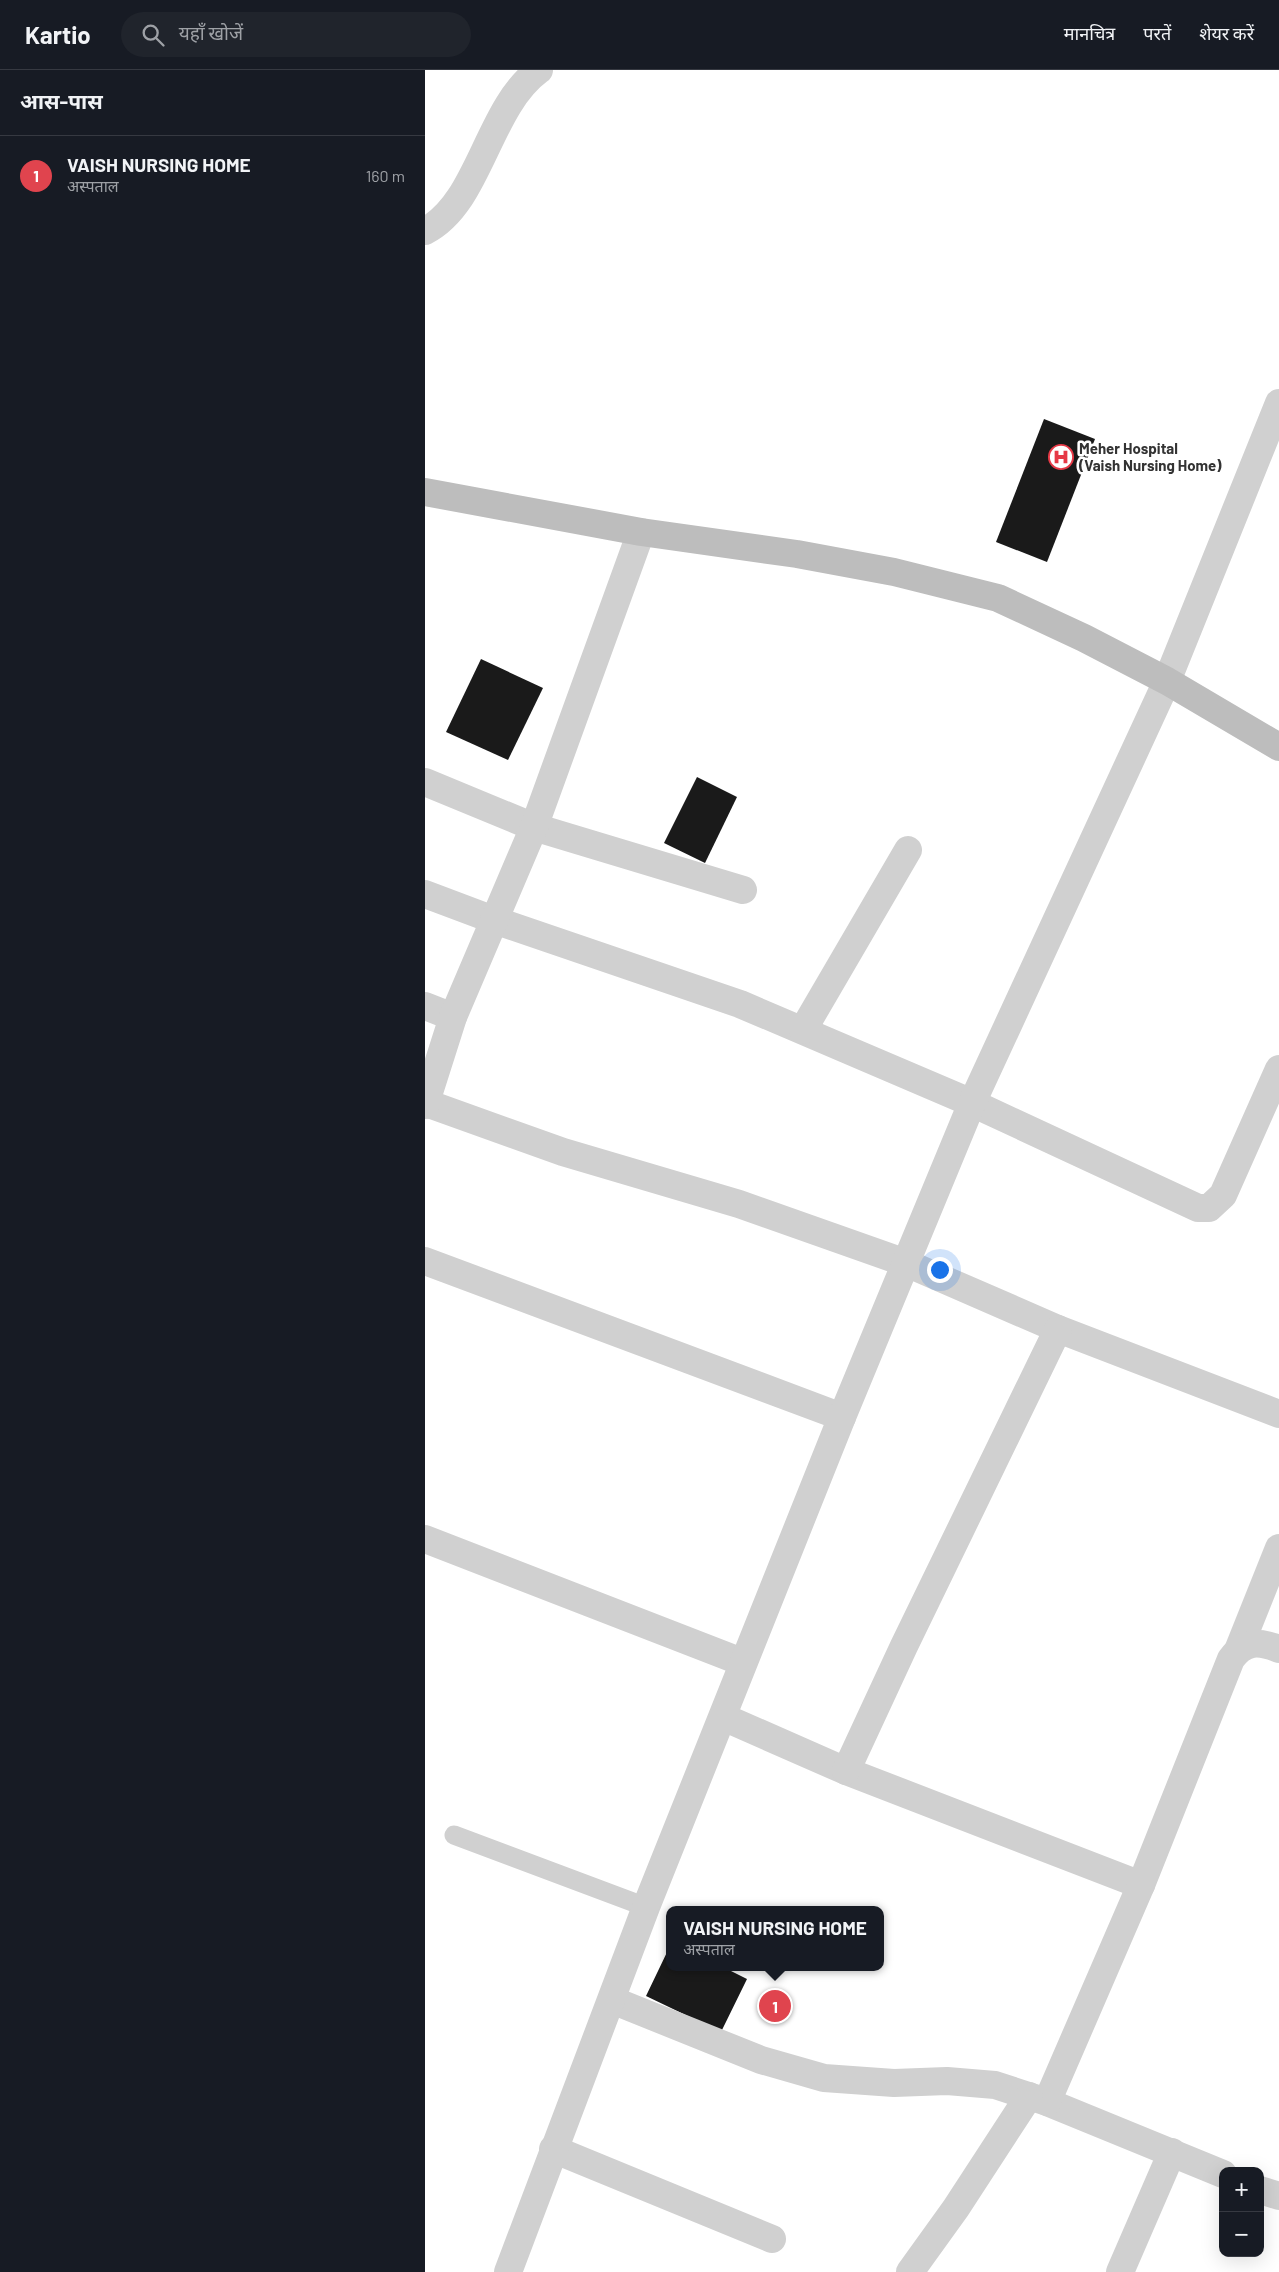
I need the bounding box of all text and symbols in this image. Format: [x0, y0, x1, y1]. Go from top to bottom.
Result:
search box [121, 12, 471, 57]
text: Kartio [25, 20, 91, 49]
icon: search [139, 21, 167, 49]
text: यहाँ खोजें [179, 21, 243, 44]
text: मानचित्र [1064, 22, 1115, 44]
text: परतें [1143, 22, 1171, 44]
text: शेयर करें [1199, 22, 1254, 44]
text: आस-पास [20, 88, 103, 113]
text: VAISH NURSING HOME [67, 153, 251, 176]
text: 1 [33, 166, 39, 185]
text: 160 m [366, 166, 405, 185]
text: अस्पताल [67, 176, 119, 195]
place label: Meher Hospital (Vaish Nursing Home) [1078, 439, 1222, 474]
hospital icon: Meher Hospital (Vaish Nursing Home) [1048, 444, 1074, 470]
your location [927, 1257, 953, 1283]
popup [666, 1906, 884, 1971]
text: VAISH NURSING HOME [683, 1916, 867, 1939]
text: अस्पताल [683, 1939, 735, 1958]
pin: 1 [759, 1987, 791, 2025]
map controls [1219, 2167, 1264, 2257]
button: + [1219, 2167, 1264, 2212]
button: − [1219, 2212, 1264, 2257]

